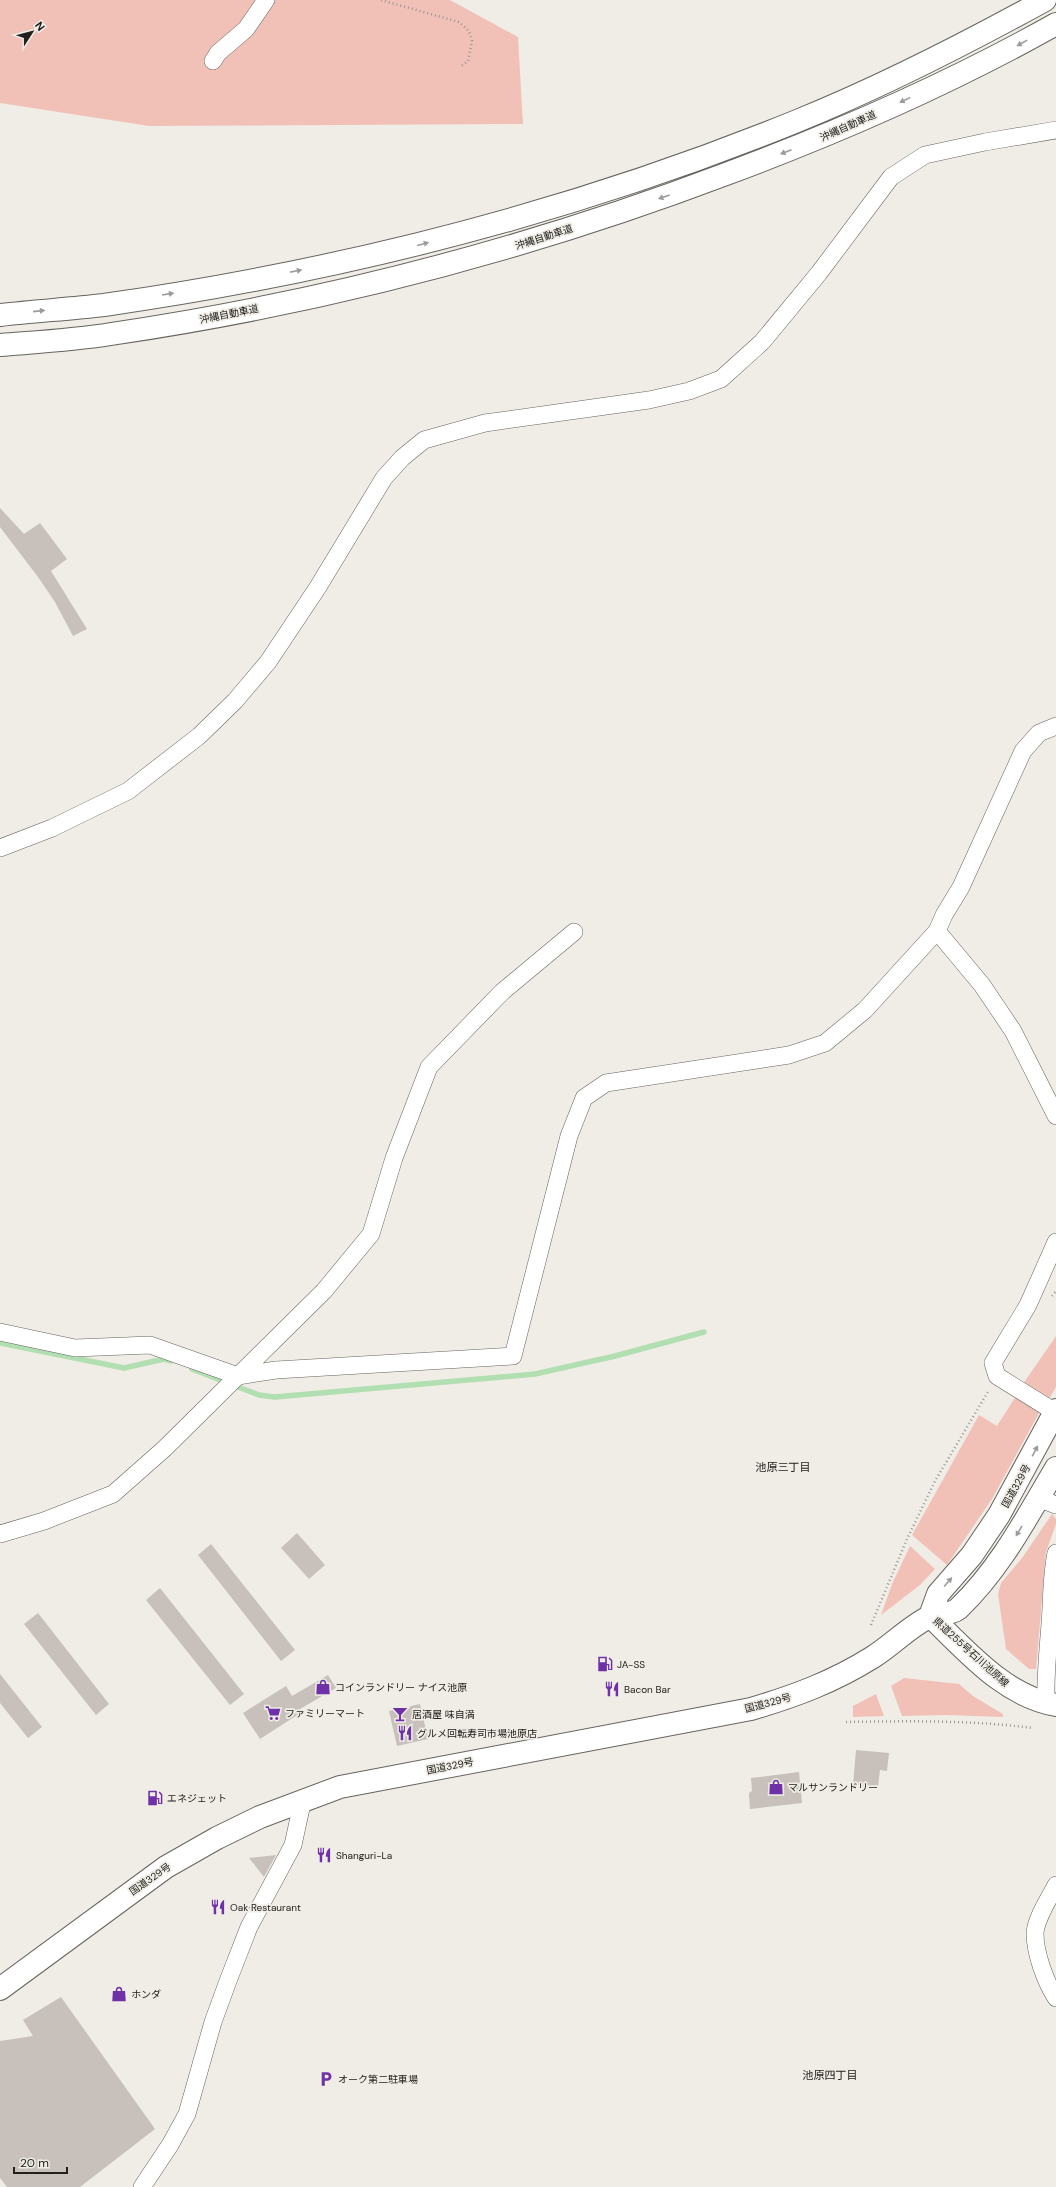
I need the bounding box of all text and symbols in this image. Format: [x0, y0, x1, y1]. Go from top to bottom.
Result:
north arrow [12, 12, 52, 52]
text: N [32, 19, 48, 33]
one-way arrow [1016, 39, 1028, 46]
one-way arrow [900, 97, 911, 103]
street label: 沖縄自動車道 [818, 108, 878, 144]
one-way arrow [780, 149, 792, 155]
one-way arrow [658, 195, 670, 201]
street label: 沖縄自動車道 [513, 222, 575, 252]
one-way arrow [416, 240, 429, 246]
one-way arrow [289, 268, 302, 274]
one-way arrow [162, 291, 174, 297]
street label: 沖縄自動車道 [198, 302, 260, 326]
one-way arrow [33, 308, 45, 314]
one-way arrow [1031, 1445, 1038, 1457]
district label: 池原三丁目 [756, 1460, 811, 1474]
street label: 国道329号 [999, 1462, 1033, 1510]
one-way arrow [1015, 1525, 1022, 1537]
one-way arrow [944, 1577, 953, 1588]
street label: 県道255号石川池原線 [930, 1614, 1012, 1690]
fuel station icon: JA-SS [596, 1655, 614, 1673]
place label: JA-SS [617, 1658, 645, 1671]
shop icon: コインランドリー ナイス池原 [314, 1678, 332, 1696]
restaurant icon: Bacon Bar [603, 1680, 621, 1698]
place label: コインランドリー ナイス池原 [335, 1681, 467, 1694]
place label: Bacon Bar [624, 1683, 671, 1696]
street label: 国道329号 [743, 1691, 793, 1715]
supermarket icon: ファミリーマート [264, 1704, 282, 1722]
bar icon: 居酒屋 味自満 [391, 1705, 409, 1723]
place label: ファミリーマート [285, 1707, 365, 1720]
place label: 居酒屋 味自満 [412, 1708, 475, 1721]
restaurant icon: グルメ回転寿司市場池原店 [396, 1724, 414, 1742]
place label: グルメ回転寿司市場池原店 [417, 1727, 537, 1740]
street label: 国道329号 [425, 1755, 475, 1777]
shop icon: マルサンランドリー [767, 1778, 785, 1796]
place label: マルサンランドリー [788, 1781, 878, 1794]
fuel station icon: エネジェット [146, 1789, 164, 1807]
place label: エネジェット [167, 1792, 227, 1805]
restaurant icon: Shanguri-La [315, 1846, 333, 1864]
place label: Shanguri-La [336, 1849, 392, 1862]
street label: 国道329号 [127, 1860, 173, 1898]
restaurant icon: Oak Restaurant [209, 1898, 227, 1916]
place label: Oak Restaurant [230, 1901, 301, 1914]
shop icon: ホンダ [110, 1985, 128, 2003]
place label: ホンダ [131, 1988, 161, 2001]
district label: 池原四丁目 [803, 2068, 858, 2082]
parking icon: オーク第二駐車場 [317, 2070, 335, 2088]
place label: オーク第二駐車場 [338, 2073, 418, 2086]
scale bar [14, 2149, 67, 2175]
text: 20 m [20, 2155, 49, 2171]

